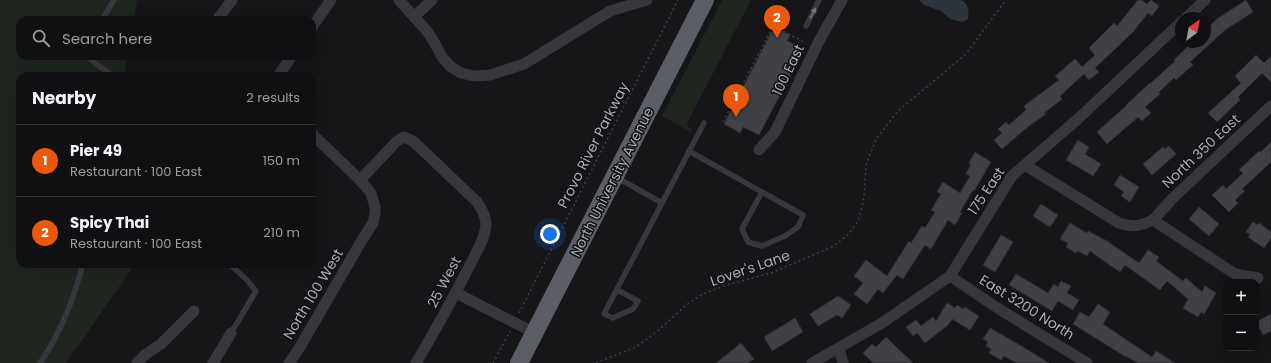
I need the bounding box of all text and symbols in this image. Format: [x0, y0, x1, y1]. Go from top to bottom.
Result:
pin: 2 [764, 5, 790, 38]
one-way arrow [809, 7, 816, 19]
north arrow [1175, 12, 1211, 48]
search box [16, 16, 316, 60]
icon: search [30, 27, 52, 49]
text: Search here [62, 28, 152, 49]
street label: 100 East [767, 41, 809, 99]
street label: Provo River Parkway [553, 78, 634, 212]
pin: 1 [723, 84, 749, 117]
text: Nearby [32, 86, 96, 110]
text: 2 results [246, 88, 300, 107]
street label: North University Avenue [566, 103, 659, 260]
street label: North 350 East [1157, 109, 1245, 193]
text: Pier 49 [70, 140, 122, 161]
text: 1 [43, 151, 47, 170]
text: 150 m [263, 151, 300, 170]
text: Restaurant · 100 East [70, 162, 202, 181]
street label: 175 East [963, 163, 1009, 219]
text: Spicy Thai [70, 212, 149, 233]
text: 2 [41, 223, 49, 242]
text: 210 m [263, 223, 300, 242]
your location [540, 224, 560, 244]
text: Restaurant · 100 East [70, 234, 202, 253]
street label: North 100 West [278, 245, 348, 343]
street label: Lover's Lane [707, 245, 793, 291]
street label: 25 West [422, 253, 466, 311]
street label: East 3200 North [976, 270, 1078, 344]
map controls [1223, 279, 1259, 351]
button: + [1223, 279, 1259, 315]
button: − [1223, 315, 1259, 351]

